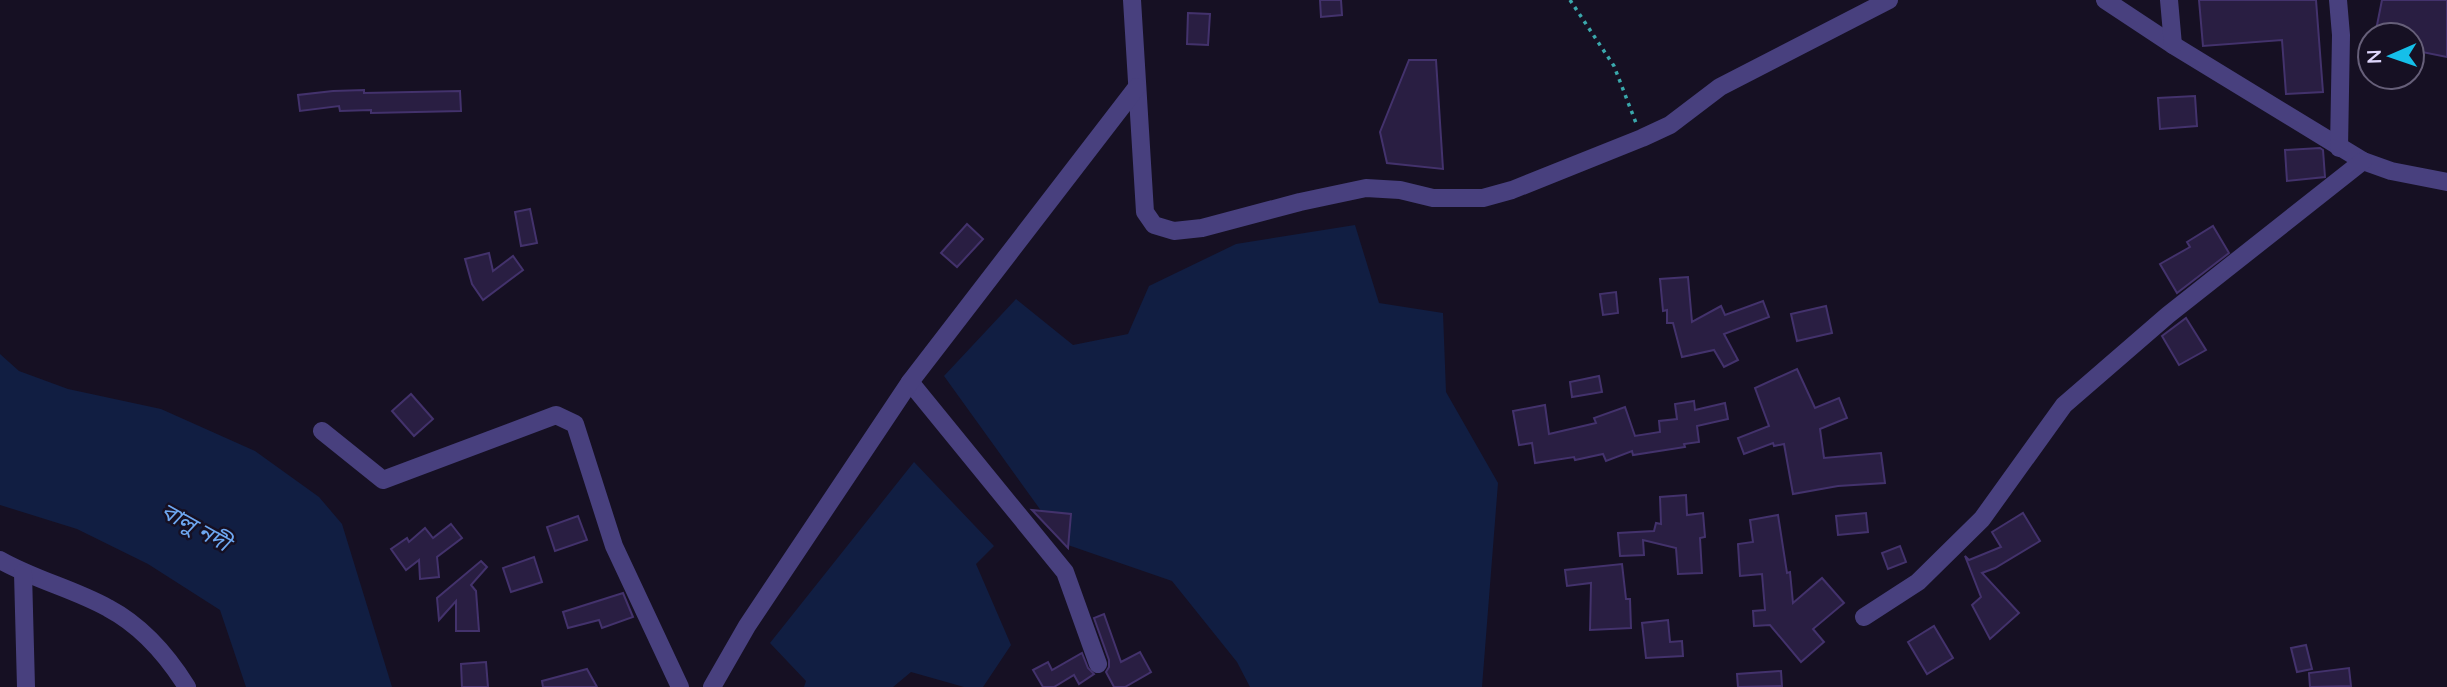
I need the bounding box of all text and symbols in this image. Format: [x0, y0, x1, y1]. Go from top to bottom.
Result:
north arrow [2356, 21, 2426, 91]
text: N [2362, 49, 2385, 64]
water label: বালু নদী [156, 496, 239, 559]

